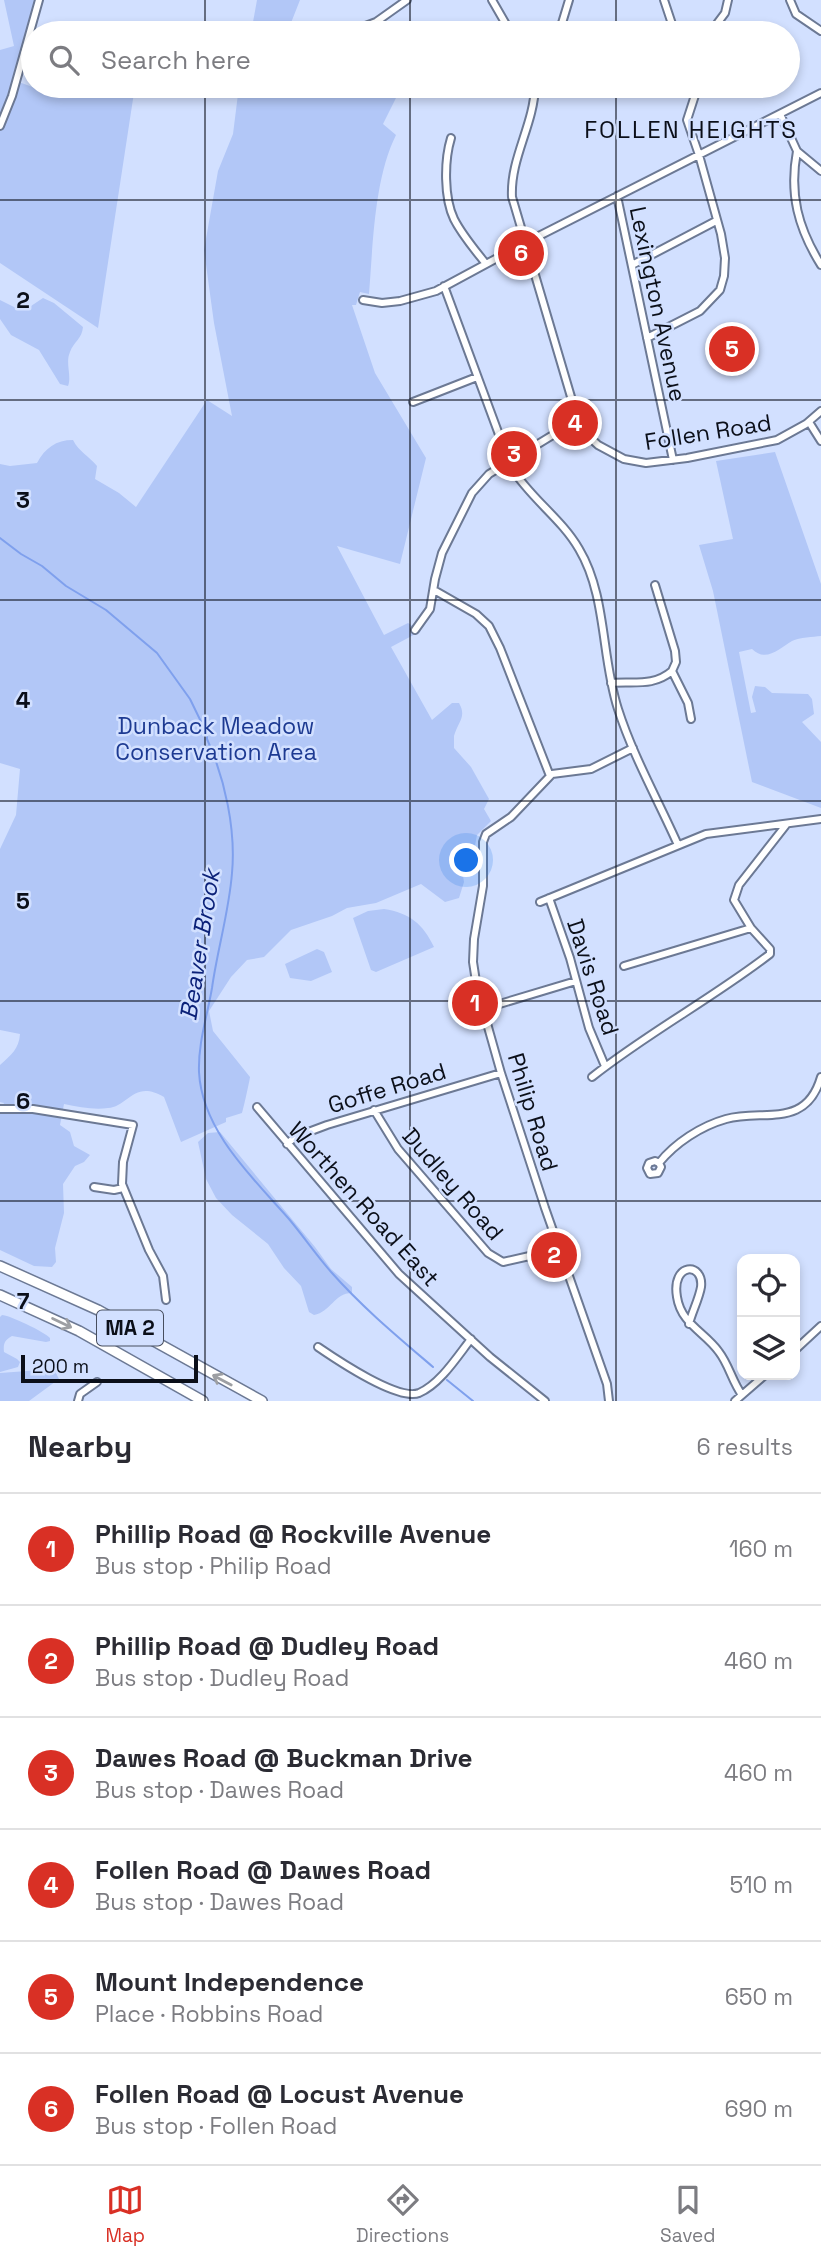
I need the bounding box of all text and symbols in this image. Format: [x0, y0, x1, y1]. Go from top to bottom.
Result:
search box [21, 21, 800, 98]
icon: search [45, 41, 83, 79]
text: Search here [101, 43, 251, 77]
district label: FOLLEN HEIGHTS [584, 114, 798, 145]
street label: Lexington Avenue [623, 204, 693, 404]
pin: 6 [498, 227, 544, 279]
text: 2 [16, 285, 30, 315]
pin: 5 [709, 323, 755, 375]
pin: 4 [552, 397, 598, 449]
street label: Follen Road [643, 407, 773, 457]
pin: 3 [491, 428, 537, 480]
text: 3 [16, 485, 30, 515]
text: 4 [16, 685, 31, 715]
park label: Dunback Meadow Conservation Area [115, 711, 317, 767]
your location [449, 843, 483, 877]
water label: Beaver Brook [172, 864, 227, 1022]
text: 5 [16, 886, 30, 916]
street label: Davis Road [560, 915, 626, 1039]
pin: 1 [452, 977, 498, 1029]
street label: Philip Road [501, 1049, 565, 1175]
street label: Goffe Road [324, 1056, 450, 1120]
text: 6 [16, 1086, 30, 1116]
street label: Worthen Road East [282, 1115, 446, 1293]
street label: Dudley Road [396, 1121, 510, 1247]
pin: 2 [531, 1229, 577, 1281]
map controls [737, 1254, 800, 1380]
button: locate [737, 1254, 800, 1317]
text: 7 [17, 1286, 30, 1316]
road number: MA 2 [97, 1310, 163, 1346]
one-way arrow [51, 1317, 72, 1330]
button: layers [737, 1317, 800, 1380]
scale bar [21, 1352, 198, 1384]
text: 200 m [32, 1354, 89, 1379]
one-way arrow [212, 1373, 232, 1387]
text: Nearby [28, 1427, 132, 1466]
text: 6 results [697, 1432, 793, 1462]
text: Phillip Road @ Rockville Avenue [95, 1517, 491, 1551]
text: 1 [46, 1534, 56, 1564]
text: 160 m [729, 1534, 793, 1564]
text: Bus stop · Philip Road [95, 1551, 332, 1581]
text: Phillip Road @ Dudley Road [95, 1629, 439, 1663]
text: 2 [44, 1646, 58, 1676]
text: 460 m [724, 1646, 793, 1676]
text: Bus stop · Dudley Road [95, 1663, 349, 1693]
text: Dawes Road @ Buckman Drive [95, 1741, 473, 1775]
text: 3 [44, 1758, 58, 1788]
text: 460 m [724, 1758, 793, 1788]
text: Bus stop · Dawes Road [95, 1775, 344, 1805]
text: Follen Road @ Dawes Road [95, 1853, 431, 1887]
text: 4 [44, 1870, 58, 1900]
text: 510 m [730, 1870, 793, 1900]
text: Bus stop · Dawes Road [95, 1887, 344, 1917]
text: Mount Independence [95, 1965, 364, 1999]
text: 5 [44, 1982, 58, 2012]
text: 650 m [725, 1982, 793, 2012]
text: Place · Robbins Road [95, 1999, 323, 2029]
text: Follen Road @ Locust Avenue [95, 2077, 464, 2111]
text: 6 [44, 2094, 58, 2124]
text: 690 m [724, 2094, 793, 2124]
text: Bus stop · Follen Road [95, 2111, 337, 2141]
tab: Map [105, 2181, 145, 2248]
tab: Directions [356, 2181, 449, 2248]
tab: Saved [660, 2181, 716, 2248]

